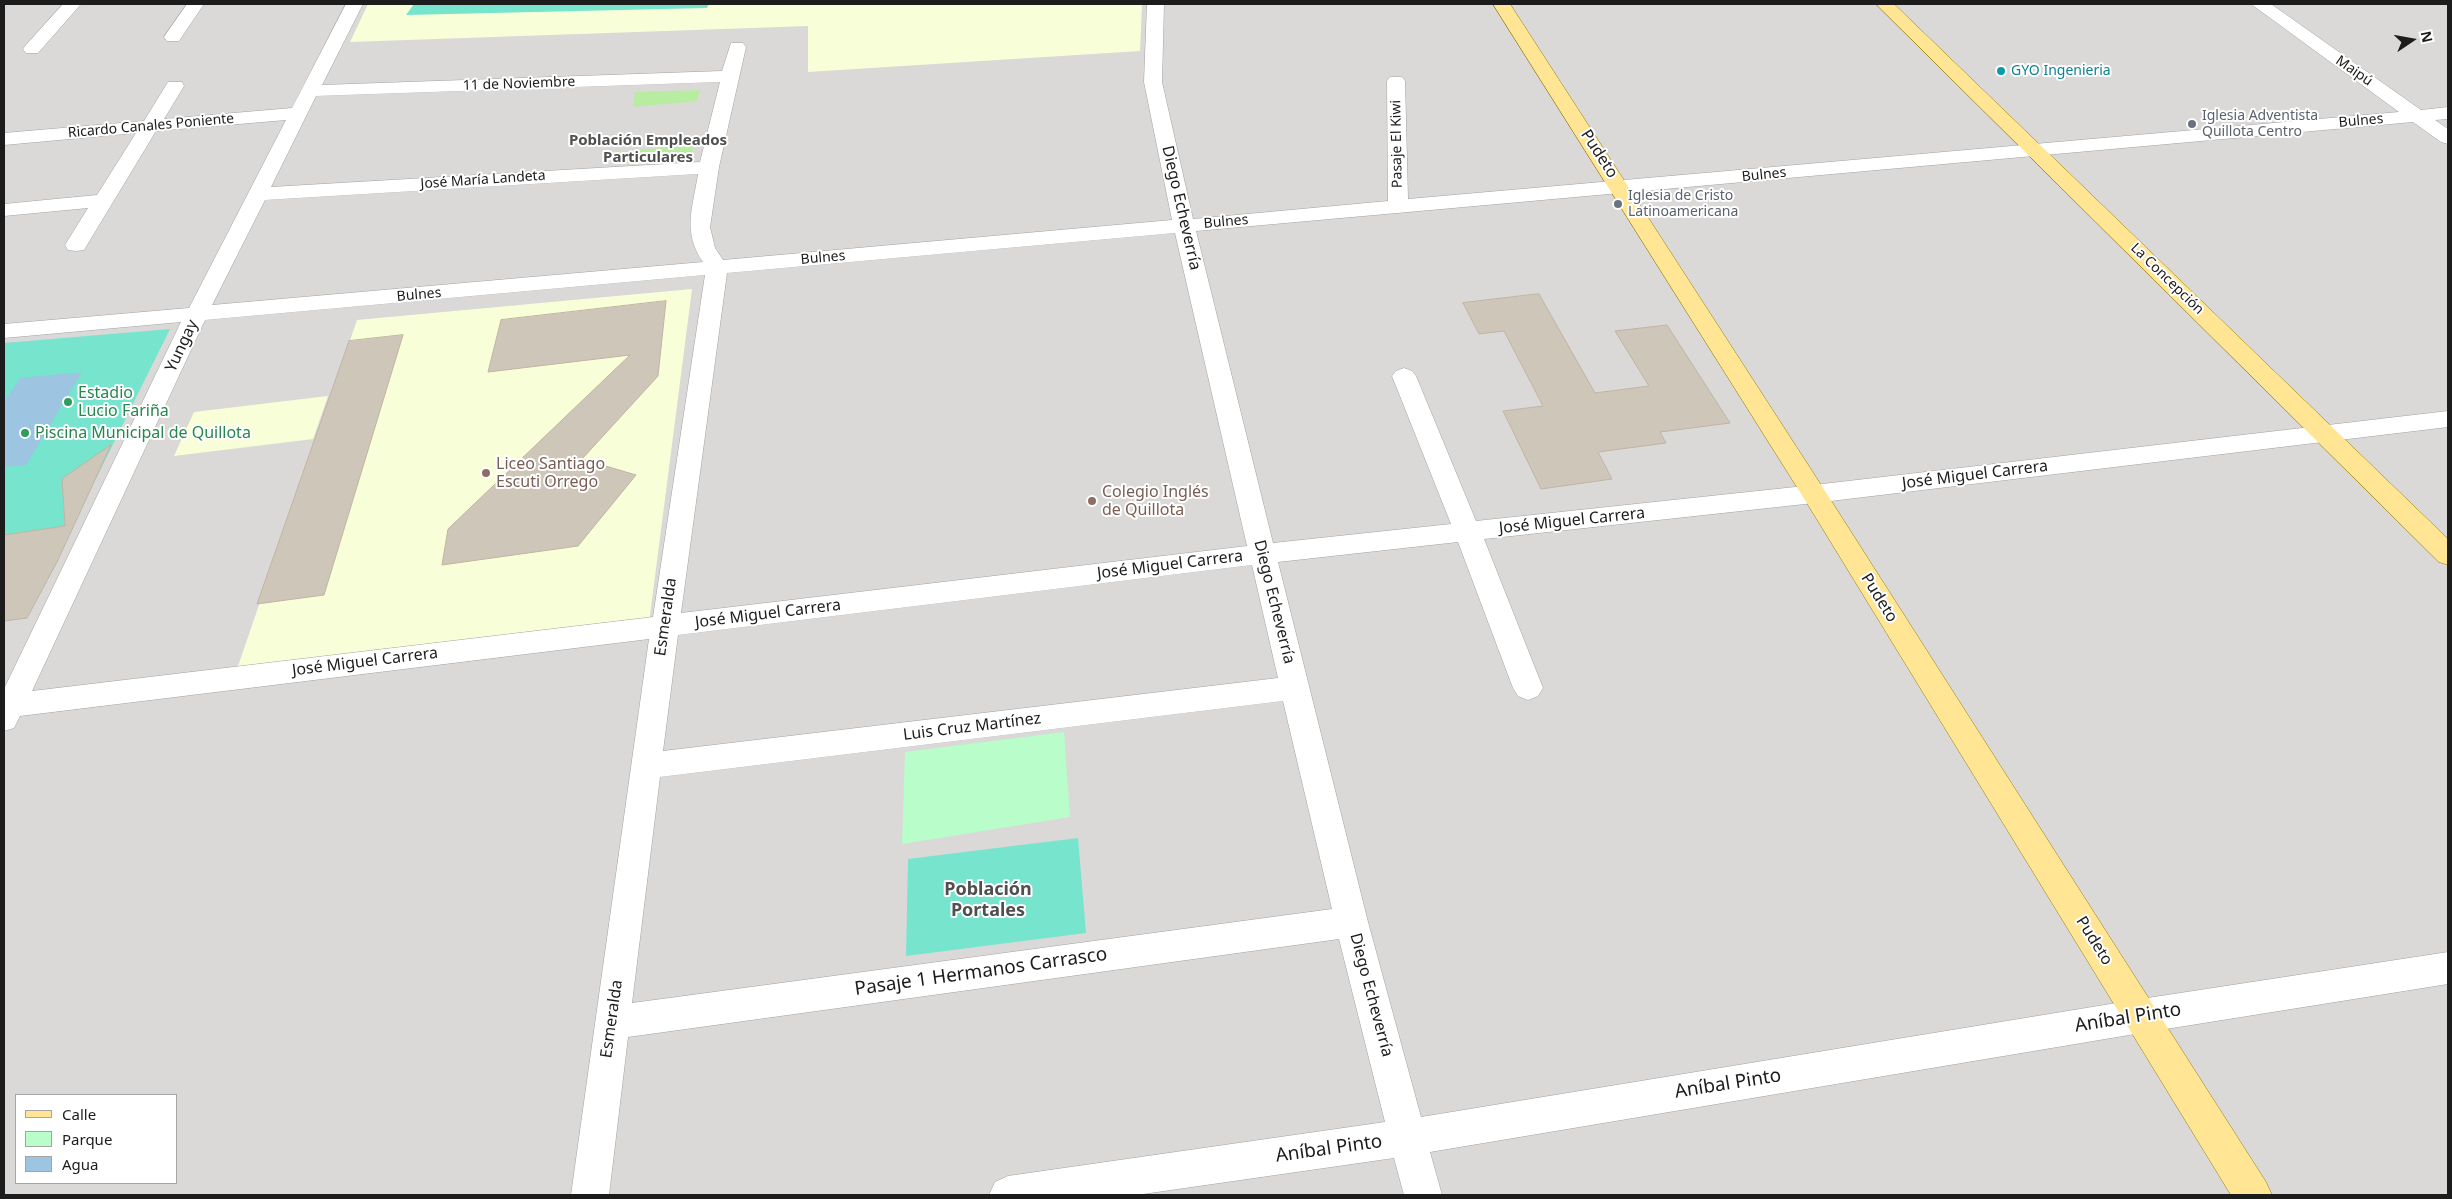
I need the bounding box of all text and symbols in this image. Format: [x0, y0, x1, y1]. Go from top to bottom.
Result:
north arrow [2387, 15, 2437, 65]
text: N [2417, 29, 2438, 44]
street label: Maipú [2332, 52, 2376, 90]
place label: GYO Ingenieria [2011, 63, 2111, 79]
marker: GYO Ingenieria [1995, 65, 2007, 77]
street label: 11 de Noviembre [463, 74, 575, 94]
street label: Pasaje El Kiwi [1388, 100, 1406, 188]
place label: Iglesia Adventista Quillota Centro [2202, 108, 2318, 140]
street label: Ricardo Canales Poniente [67, 110, 235, 142]
street label: Bulnes [2338, 111, 2384, 131]
marker: Iglesia Adventista Quillota Centro [2186, 118, 2198, 130]
street label: Pudeto [1576, 126, 1622, 182]
district label: Población Empleados Particulares [569, 132, 727, 167]
street label: Diego Echeverría [1157, 144, 1205, 272]
street label: Bulnes [1741, 164, 1787, 186]
street label: José María Landeta [420, 167, 546, 193]
place label: Iglesia de Cristo Latinoamericana [1628, 188, 1738, 220]
marker: Iglesia de Cristo Latinoamericana [1612, 198, 1624, 210]
street label: Bulnes [1203, 212, 1249, 232]
street label: La Concepción [2127, 240, 2207, 318]
street label: Bulnes [800, 248, 846, 268]
street label: Bulnes [396, 285, 442, 305]
street label: Yungay [162, 317, 202, 375]
place label: Estadio Lucio Fariña [78, 383, 169, 421]
marker: Estadio Lucio Fariña [62, 396, 74, 408]
place label: Piscina Municipal de Quillota [35, 423, 251, 443]
marker: Piscina Municipal de Quillota [19, 427, 31, 439]
place label: Liceo Santiago Escuti Orrego [496, 454, 605, 492]
street label: José Miguel Carrera [1901, 457, 2049, 493]
marker: Liceo Santiago Escuti Orrego [480, 467, 492, 479]
place label: Colegio Inglés de Quillota [1102, 482, 1209, 520]
marker: Colegio Inglés de Quillota [1086, 495, 1098, 507]
street label: José Miguel Carrera [1498, 504, 1646, 538]
street label: Diego Echeverría [1249, 538, 1299, 666]
street label: José Miguel Carrera [1096, 547, 1244, 583]
street label: Pudeto [1857, 570, 1901, 626]
street label: Esmeralda [651, 577, 681, 657]
street label: José Miguel Carrera [694, 596, 842, 632]
street label: José Miguel Carrera [291, 644, 439, 680]
street label: Luis Cruz Martínez [902, 709, 1042, 745]
district label: Población Portales [944, 879, 1032, 922]
street label: Pudeto [2072, 913, 2116, 969]
street label: Diego Echeverría [1345, 931, 1397, 1059]
street label: Pasaje 1 Hermanos Carrasco [853, 943, 1109, 1001]
street label: Esmeralda [597, 979, 627, 1059]
street label: Aníbal Pinto [2073, 998, 2183, 1038]
street label: Aníbal Pinto [1673, 1064, 1783, 1104]
legend [15, 1094, 178, 1184]
text: Calle [62, 1104, 96, 1124]
text: Parque [62, 1129, 112, 1149]
street label: Aníbal Pinto [1274, 1130, 1384, 1168]
text: Agua [62, 1154, 99, 1174]

